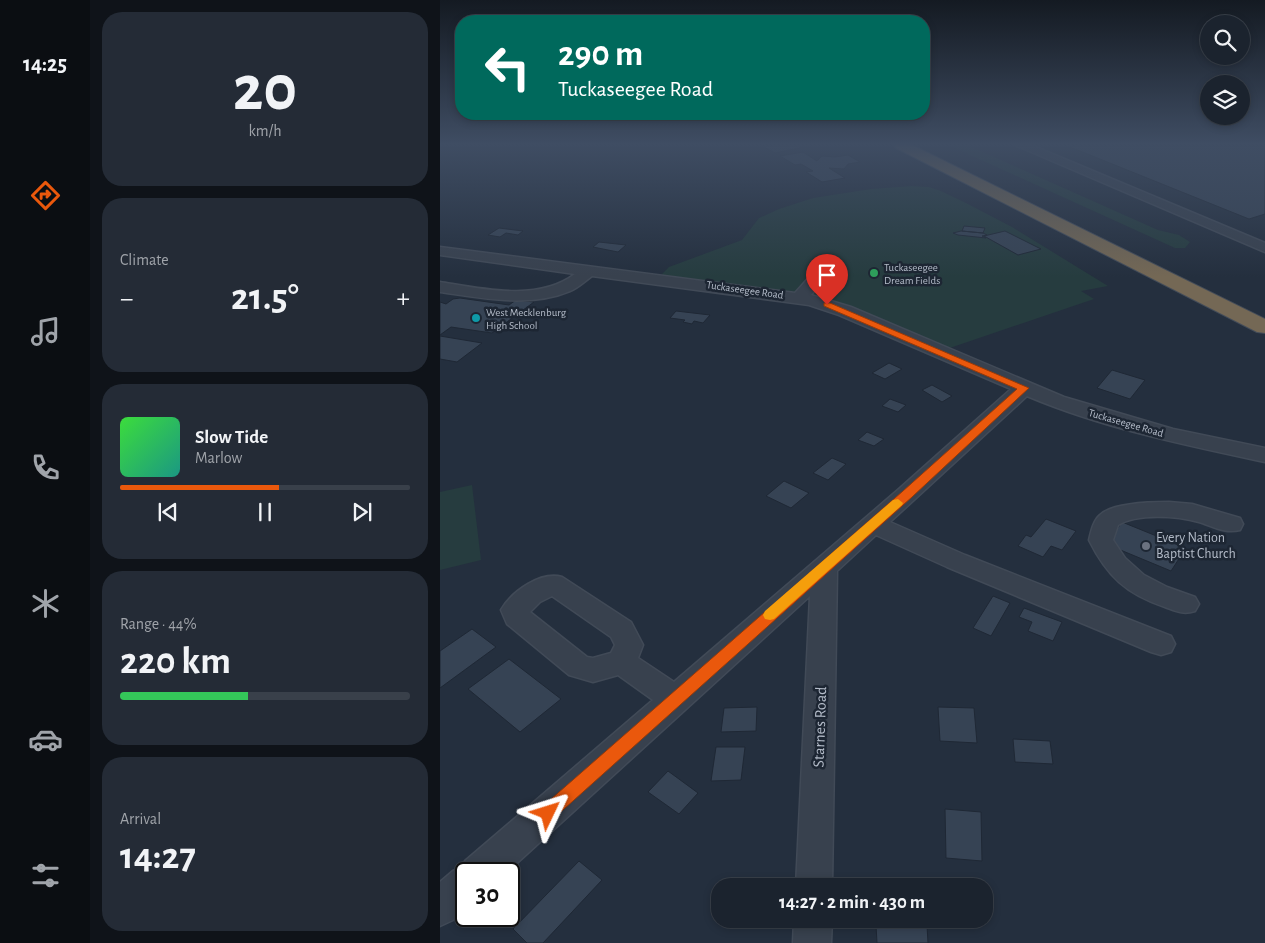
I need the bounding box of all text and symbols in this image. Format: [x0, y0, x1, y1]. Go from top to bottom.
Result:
map controls [1200, 15, 1250, 125]
button: search [1200, 15, 1250, 65]
icon: left [475, 35, 540, 100]
text: 290 m [558, 37, 643, 72]
text: 14:25 [23, 53, 67, 75]
text: 20 [233, 57, 297, 122]
button: layers [1200, 75, 1250, 125]
text: Tuckaseegee Road [558, 78, 713, 100]
text: km/h [248, 123, 282, 139]
icon: directions [28, 178, 63, 213]
text: Climate [120, 252, 169, 268]
pin [806, 254, 848, 305]
icon: arrive [813, 261, 841, 289]
place label: Tuckaseegee Dream Fields [884, 262, 940, 286]
marker: Tuckaseegee Dream Fields [868, 267, 880, 279]
text: 21.5° [231, 279, 299, 317]
street label: Tuckaseegee Road [706, 279, 784, 301]
text: − [120, 285, 133, 313]
text: + [397, 285, 410, 313]
place label: West Mecklenburg High School [486, 307, 567, 331]
marker: West Mecklenburg High School [470, 312, 482, 324]
icon: music [28, 314, 63, 349]
street label: Tuckaseegee Road [1087, 407, 1165, 439]
text: Slow Tide [195, 428, 268, 447]
icon: phone [28, 450, 63, 485]
text: Marlow [195, 450, 242, 466]
icon: previous [154, 498, 182, 526]
icon: pause [251, 498, 279, 526]
icon: next [348, 498, 376, 526]
place label: Every Nation Baptist Church [1156, 531, 1236, 561]
marker: Every Nation Baptist Church [1140, 540, 1152, 552]
icon: climate [28, 586, 63, 621]
text: Range · 44% [120, 616, 197, 632]
text: 220 km [120, 643, 231, 681]
street label: Starnes Road [811, 686, 829, 768]
icon: car [28, 722, 63, 757]
position arrow [521, 786, 573, 838]
text: Arrival [120, 811, 161, 827]
text: 14:27 [120, 838, 196, 876]
icon: filters [28, 858, 63, 893]
speed limit sign: 30 [455, 862, 520, 927]
text: 14:27 · 2 min · 430 m [779, 893, 925, 912]

